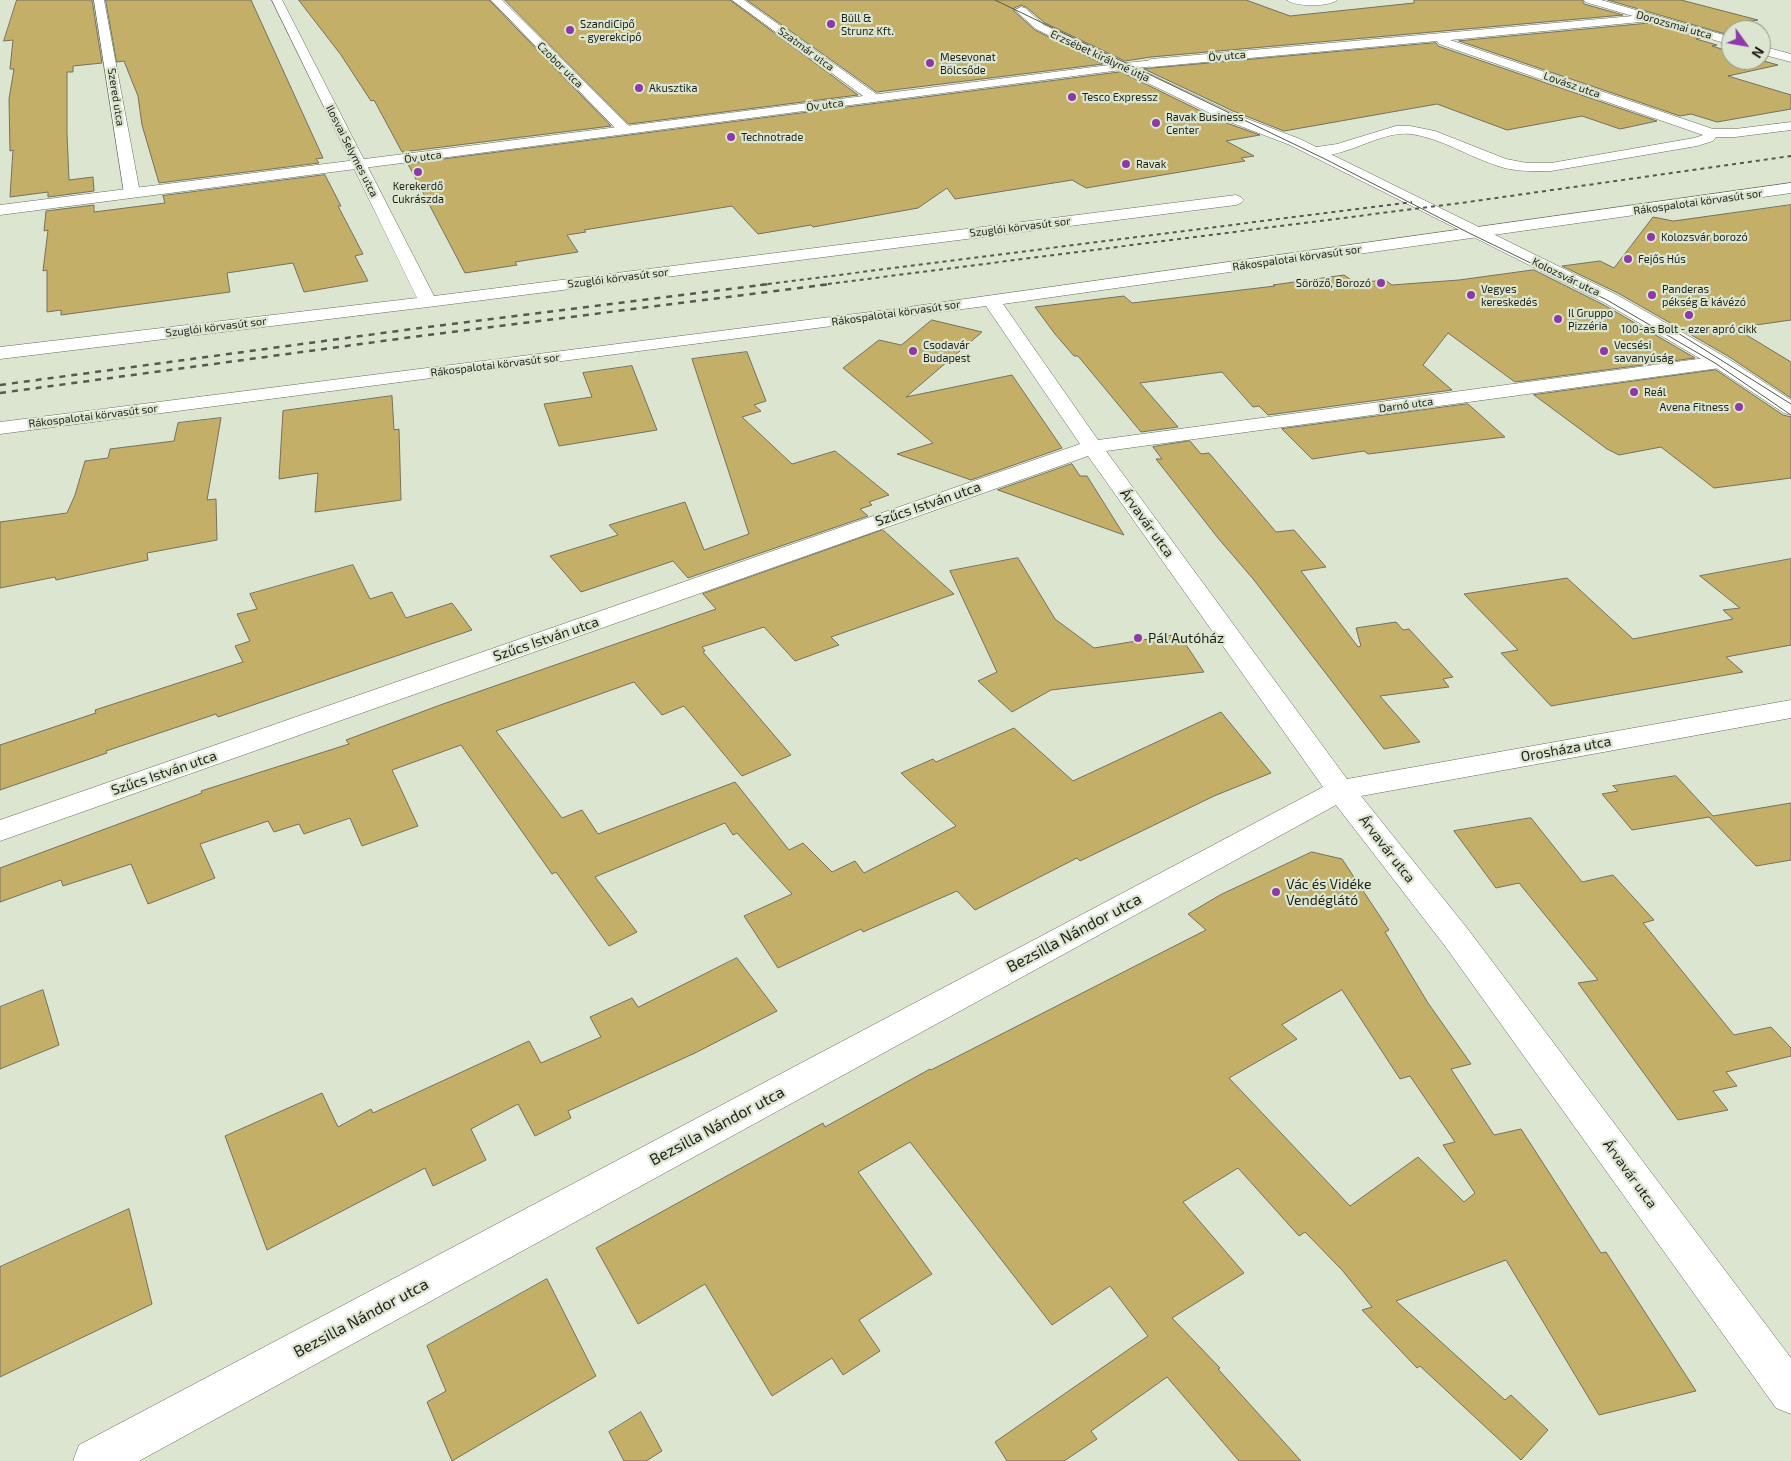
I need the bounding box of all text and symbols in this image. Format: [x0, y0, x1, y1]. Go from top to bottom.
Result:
street label: Dorozsmai utca [1635, 8, 1713, 42]
place label: Büll & Strunz Kft. [841, 11, 894, 37]
place label: SzandiCipő - gyerekcipő [580, 17, 642, 43]
marker: Büll & Strunz Kft. [825, 18, 837, 30]
north arrow [1721, 20, 1771, 70]
marker: SzandiCipő - gyerekcipő [564, 24, 576, 36]
street label: Szatmár utca [775, 24, 837, 74]
street label: Erzsébet királyné útja [1048, 27, 1152, 85]
street label: Czobor utca [534, 39, 586, 91]
text: N [1748, 44, 1768, 61]
street label: Öv utca [1208, 48, 1246, 64]
place label: Mesevonat Bölcsőde [940, 50, 996, 76]
marker: Mesevonat Bölcsőde [924, 57, 936, 69]
street label: Szered utca [105, 67, 127, 127]
street label: Lovász utca [1542, 69, 1602, 101]
place label: Akusztika [649, 81, 697, 95]
marker: Akusztika [633, 82, 645, 94]
place label: Tesco Expressz [1082, 90, 1158, 104]
marker: Tesco Expressz [1066, 91, 1078, 103]
street label: Öv utca [806, 96, 844, 114]
street label: Ilosvai Selymes utca [323, 103, 381, 199]
place label: Ravak Business Center [1166, 110, 1244, 136]
marker: Ravak Business Center [1150, 117, 1162, 129]
place label: Technotrade [741, 130, 803, 144]
marker: Technotrade [725, 131, 737, 143]
street label: Öv utca [404, 148, 442, 166]
place label: Ravak [1136, 157, 1166, 171]
marker: Ravak [1120, 158, 1132, 170]
marker: Kerekerdő Cukrászda [412, 166, 424, 178]
place label: Kerekerdő Cukrászda [392, 179, 444, 205]
street label: Rákospalotai körvasút sor [1633, 186, 1763, 218]
street label: Szuglói körvasút sor [969, 214, 1071, 240]
place label: Kolozsvár borozó [1661, 230, 1748, 244]
marker: Kolozsvár borozó [1645, 231, 1657, 243]
street label: Rákospalotai körvasút sor [1232, 242, 1362, 274]
place label: Fejős Hús [1638, 252, 1686, 266]
marker: Fejős Hús [1622, 253, 1634, 265]
street label: Kolozsvár utca [1530, 255, 1602, 299]
street label: Szuglói körvasút sor [567, 265, 669, 291]
place label: Söröző, Borozó [1296, 276, 1371, 290]
marker: Söröző, Borozó [1375, 277, 1387, 289]
place label: Vegyes kereskedés [1481, 282, 1537, 308]
place label: Panderas pékség & kávézó [1662, 282, 1746, 308]
marker: Vegyes kereskedés [1465, 289, 1477, 301]
marker: Panderas pékség & kávézó [1646, 289, 1658, 301]
street label: Rákospalotai körvasút sor [831, 297, 961, 329]
place label: Il Gruppo Pizzéria [1568, 306, 1613, 332]
marker: 100-as Bolt - ezer apró cikk [1683, 309, 1695, 321]
marker: Il Gruppo Pizzéria [1552, 313, 1564, 325]
street label: Szuglói körvasút sor [165, 314, 267, 340]
place label: 100-as Bolt - ezer apró cikk [1621, 322, 1757, 336]
place label: Csodavár Budapest [923, 338, 970, 364]
place label: Vecsési savanyúság [1614, 338, 1674, 364]
marker: Csodavár Budapest [907, 345, 919, 357]
marker: Vecsési savanyúság [1598, 345, 1610, 357]
street label: Rákospalotai körvasút sor [430, 351, 560, 379]
place label: Reál [1644, 385, 1666, 399]
marker: Reál [1628, 386, 1640, 398]
street label: Darnó utca [1378, 395, 1434, 415]
place label: Avena Fitness [1660, 400, 1729, 414]
marker: Avena Fitness [1733, 401, 1745, 413]
street label: Rákospalotai körvasút sor [28, 402, 158, 430]
street label: Szűcs István utca [873, 478, 983, 530]
street label: Árvavár utca [1116, 485, 1178, 561]
street label: Szűcs István utca [491, 613, 601, 665]
place label: Pál Autóház [1148, 630, 1224, 646]
marker: Pál Autóház [1132, 632, 1144, 644]
street label: Orosháza utca [1520, 733, 1612, 765]
street label: Szűcs István utca [109, 747, 219, 799]
street label: Árvavár utca [1355, 812, 1419, 886]
place label: Vác és Vidéke Vendéglátó [1286, 876, 1372, 909]
marker: Vác és Vidéke Vendéglátó [1270, 886, 1282, 898]
street label: Bezsilla Nándor utca [1003, 889, 1145, 977]
street label: Bezsilla Nándor utca [646, 1082, 788, 1170]
street label: Árvavár utca [1599, 1136, 1661, 1212]
street label: Bezsilla Nándor utca [290, 1274, 432, 1362]

